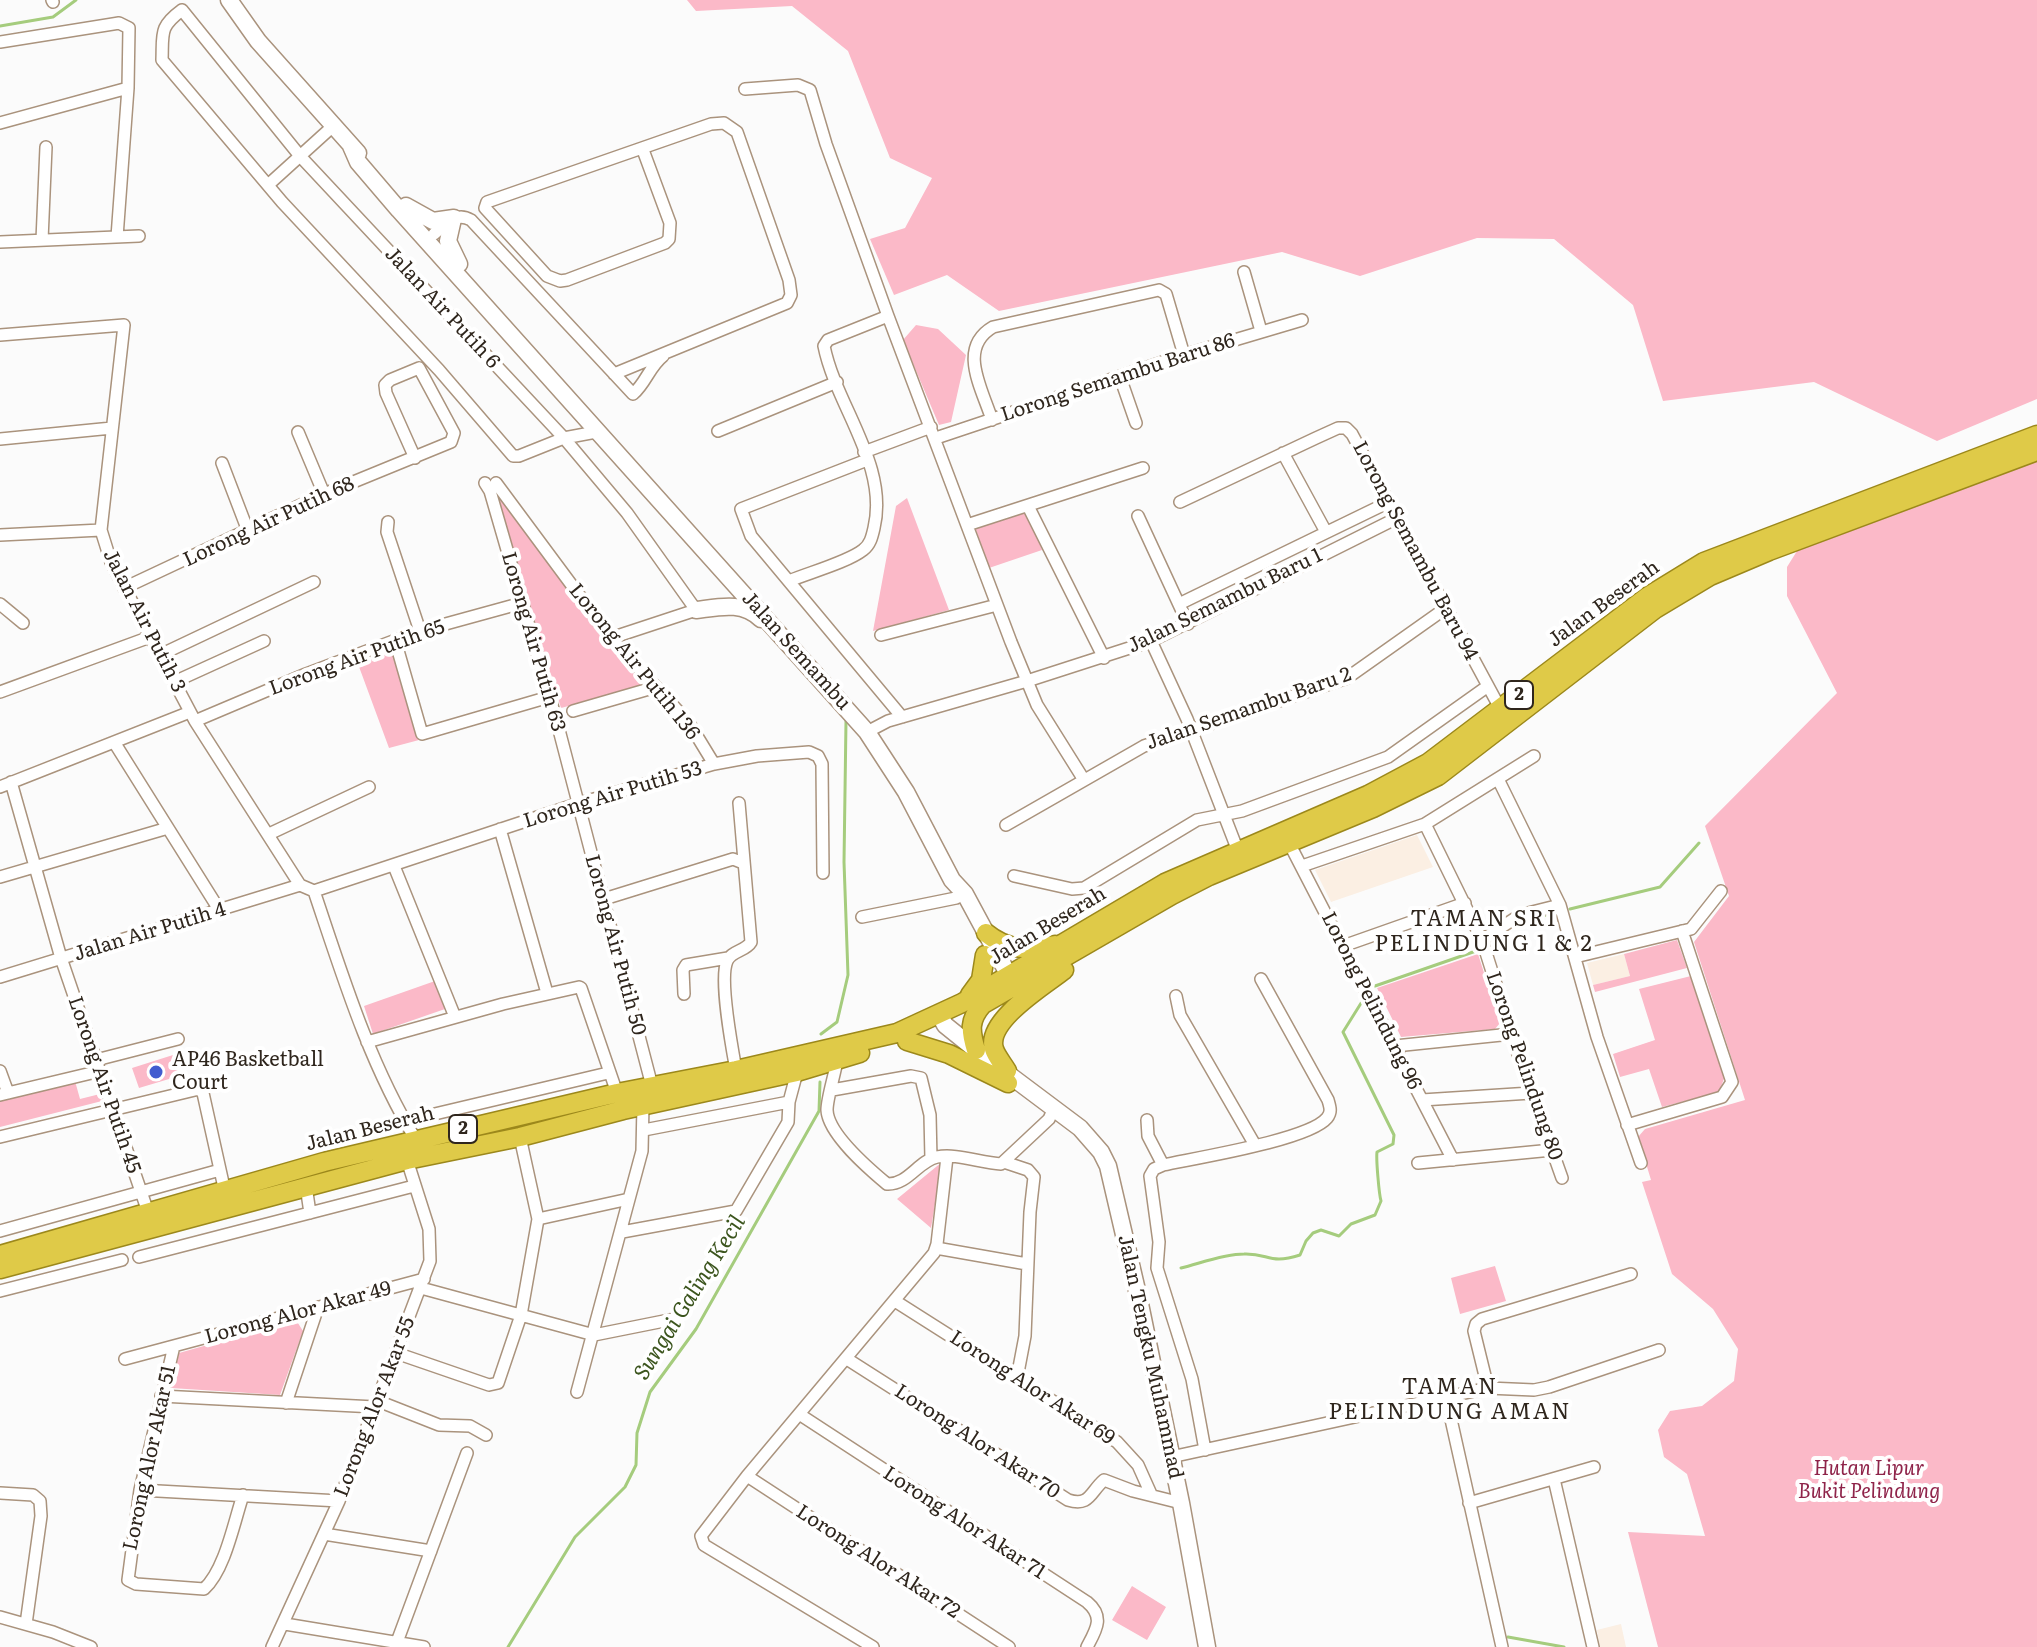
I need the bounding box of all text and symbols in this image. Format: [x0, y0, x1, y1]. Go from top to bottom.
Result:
street label: Jalan Air Putih 6 [380, 242, 504, 374]
street label: Lorong Semambu Baru 86 [998, 329, 1238, 427]
street label: Lorong Semambu Baru 94 [1347, 437, 1483, 665]
street label: Lorong Air Putih 68 [180, 472, 358, 572]
street label: Jalan Semambu Baru 1 [1124, 543, 1326, 659]
street label: Jalan Air Putih 3 [98, 545, 190, 697]
street label: Lorong Air Putih 63 [496, 549, 570, 735]
street label: Jalan Beserah [1544, 556, 1664, 652]
street label: Lorong Air Putih 136 [564, 579, 704, 745]
street label: Jalan Semambu [736, 587, 856, 715]
street label: Lorong Air Putih 65 [266, 615, 448, 701]
street label: Jalan Semambu Baru 2 [1143, 663, 1355, 755]
road number: 2 [1505, 681, 1533, 709]
street label: Lorong Air Putih 53 [521, 756, 705, 834]
street label: Lorong Air Putih 50 [579, 852, 651, 1038]
street label: Jalan Beserah [985, 882, 1111, 970]
street label: Jalan Air Putih 4 [71, 897, 229, 967]
district label: TAMAN SRI PELINDUNG 1 & 2 [1374, 907, 1594, 958]
street label: Lorong Pelindung 96 [1316, 908, 1426, 1094]
street label: Lorong Pelindung 80 [1480, 969, 1568, 1163]
street label: Lorong Air Putih 45 [62, 993, 146, 1177]
place label: AP46 Basketball Court [172, 1048, 324, 1095]
marker: AP46 Basketball Court [147, 1063, 165, 1081]
street label: Jalan Beserah [303, 1101, 437, 1157]
road number: 2 [449, 1115, 477, 1143]
water label: Sungai Galing Kecil [629, 1211, 751, 1385]
street label: Jalan Tengku Muhammad [1112, 1233, 1188, 1481]
street label: Lorong Alor Akar 49 [202, 1277, 394, 1349]
street label: Lorong Alor Akar 55 [330, 1314, 420, 1500]
street label: Lorong Alor Akar 69 [945, 1326, 1119, 1450]
street label: Lorong Alor Akar 51 [119, 1363, 181, 1553]
district label: TAMAN PELINDUNG AMAN [1328, 1375, 1572, 1426]
street label: Lorong Alor Akar 70 [890, 1380, 1064, 1504]
park label: Hutan Lipur Bukit Pelindung [1798, 1457, 1940, 1504]
street label: Lorong Alor Akar 71 [878, 1462, 1050, 1584]
street label: Lorong Alor Akar 72 [791, 1500, 965, 1624]

